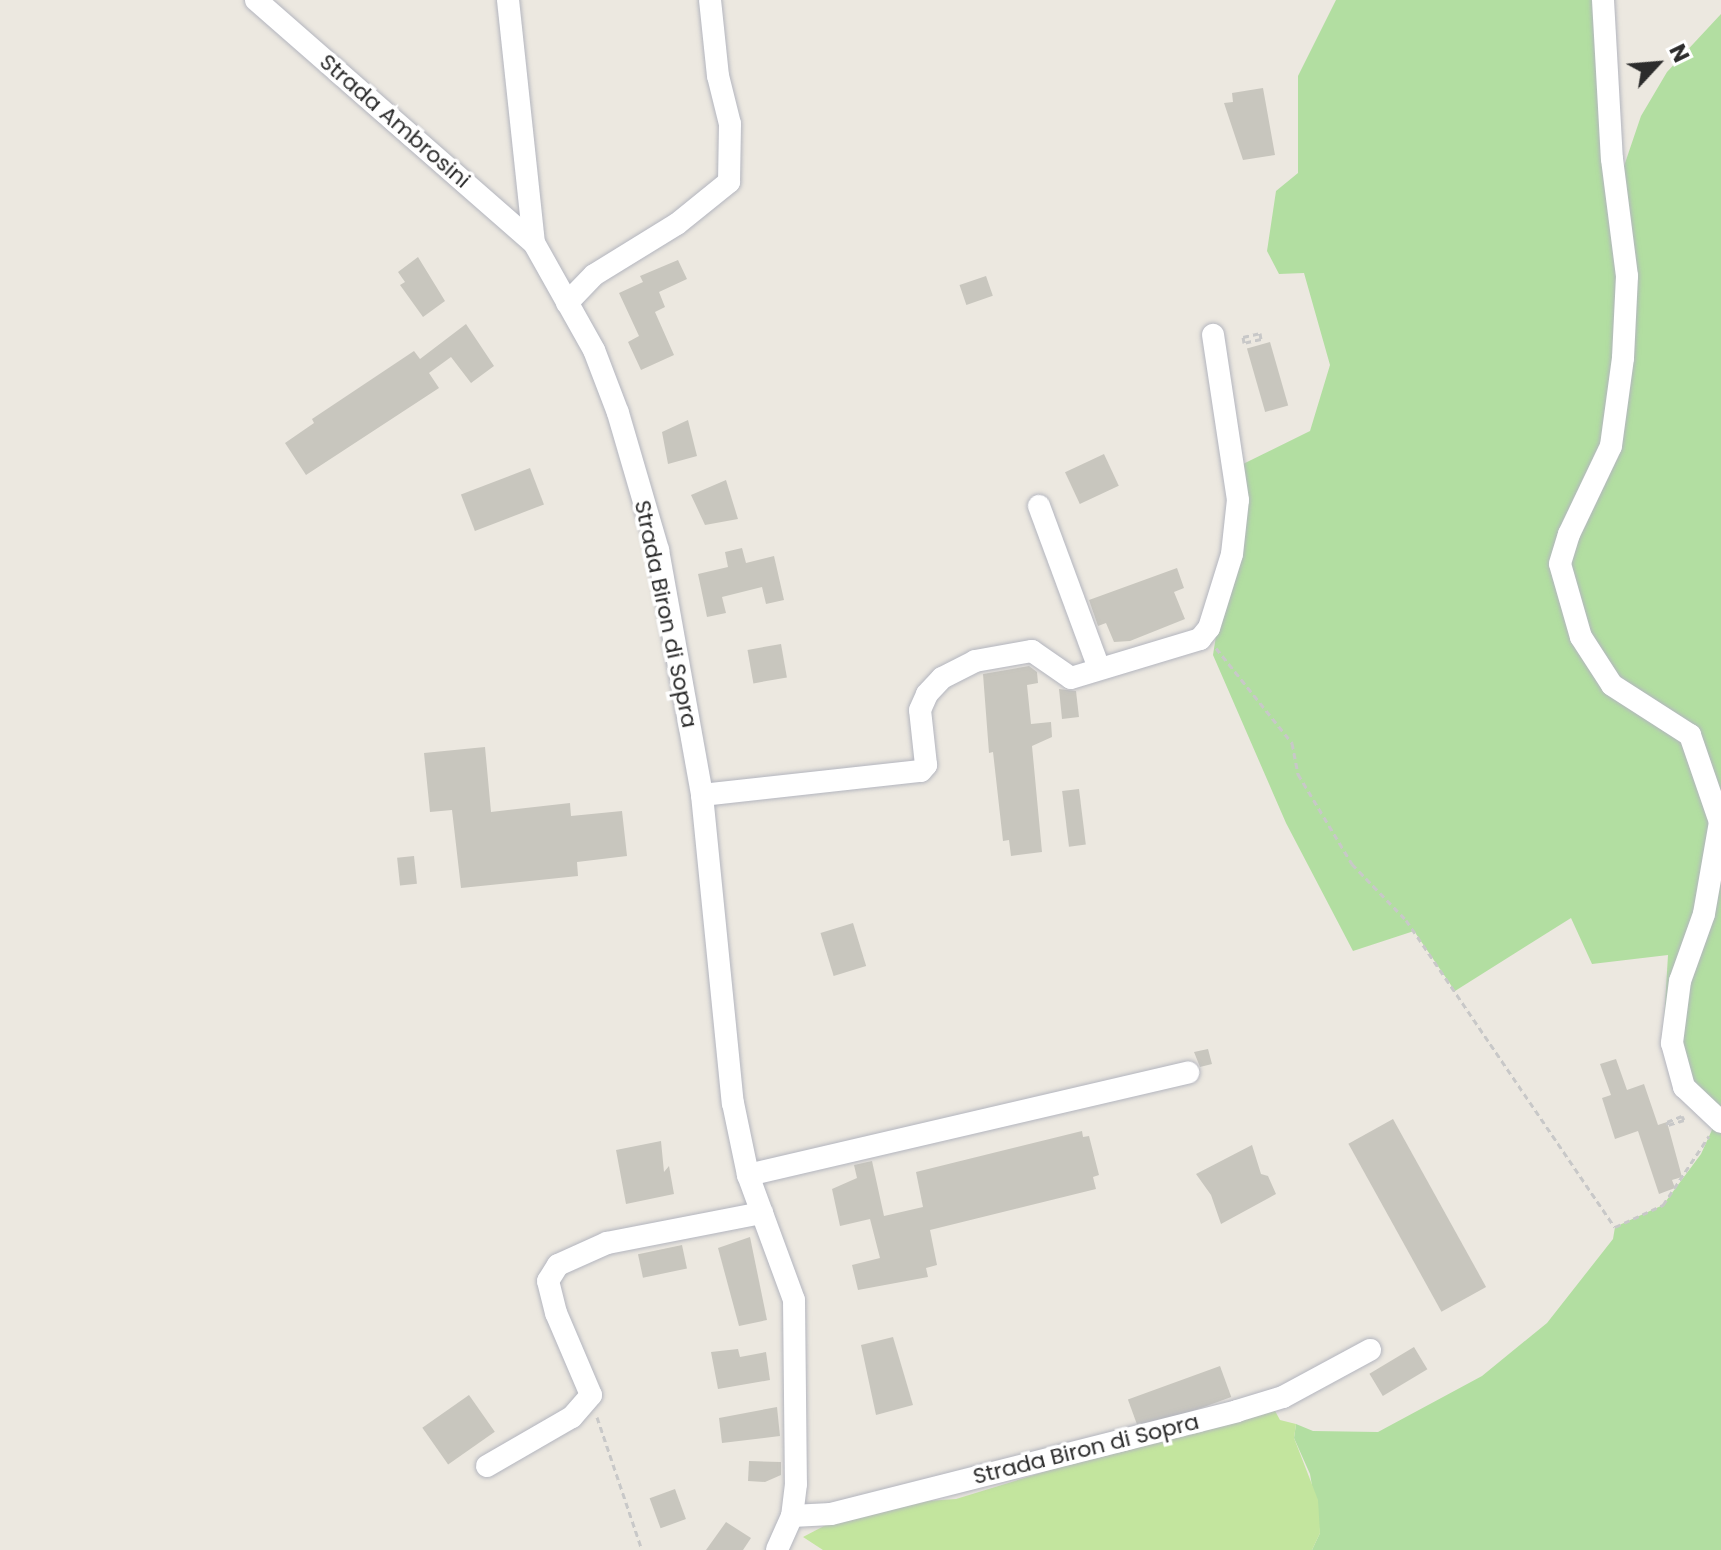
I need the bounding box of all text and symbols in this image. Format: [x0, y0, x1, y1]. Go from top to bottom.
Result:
north arrow [1617, 24, 1697, 104]
text: N [1661, 39, 1697, 67]
street label: Strada Ambrosini [314, 48, 476, 194]
street label: Strada Biron di Sopra [629, 498, 703, 730]
street label: Strada Biron di Sopra [970, 1408, 1202, 1490]

